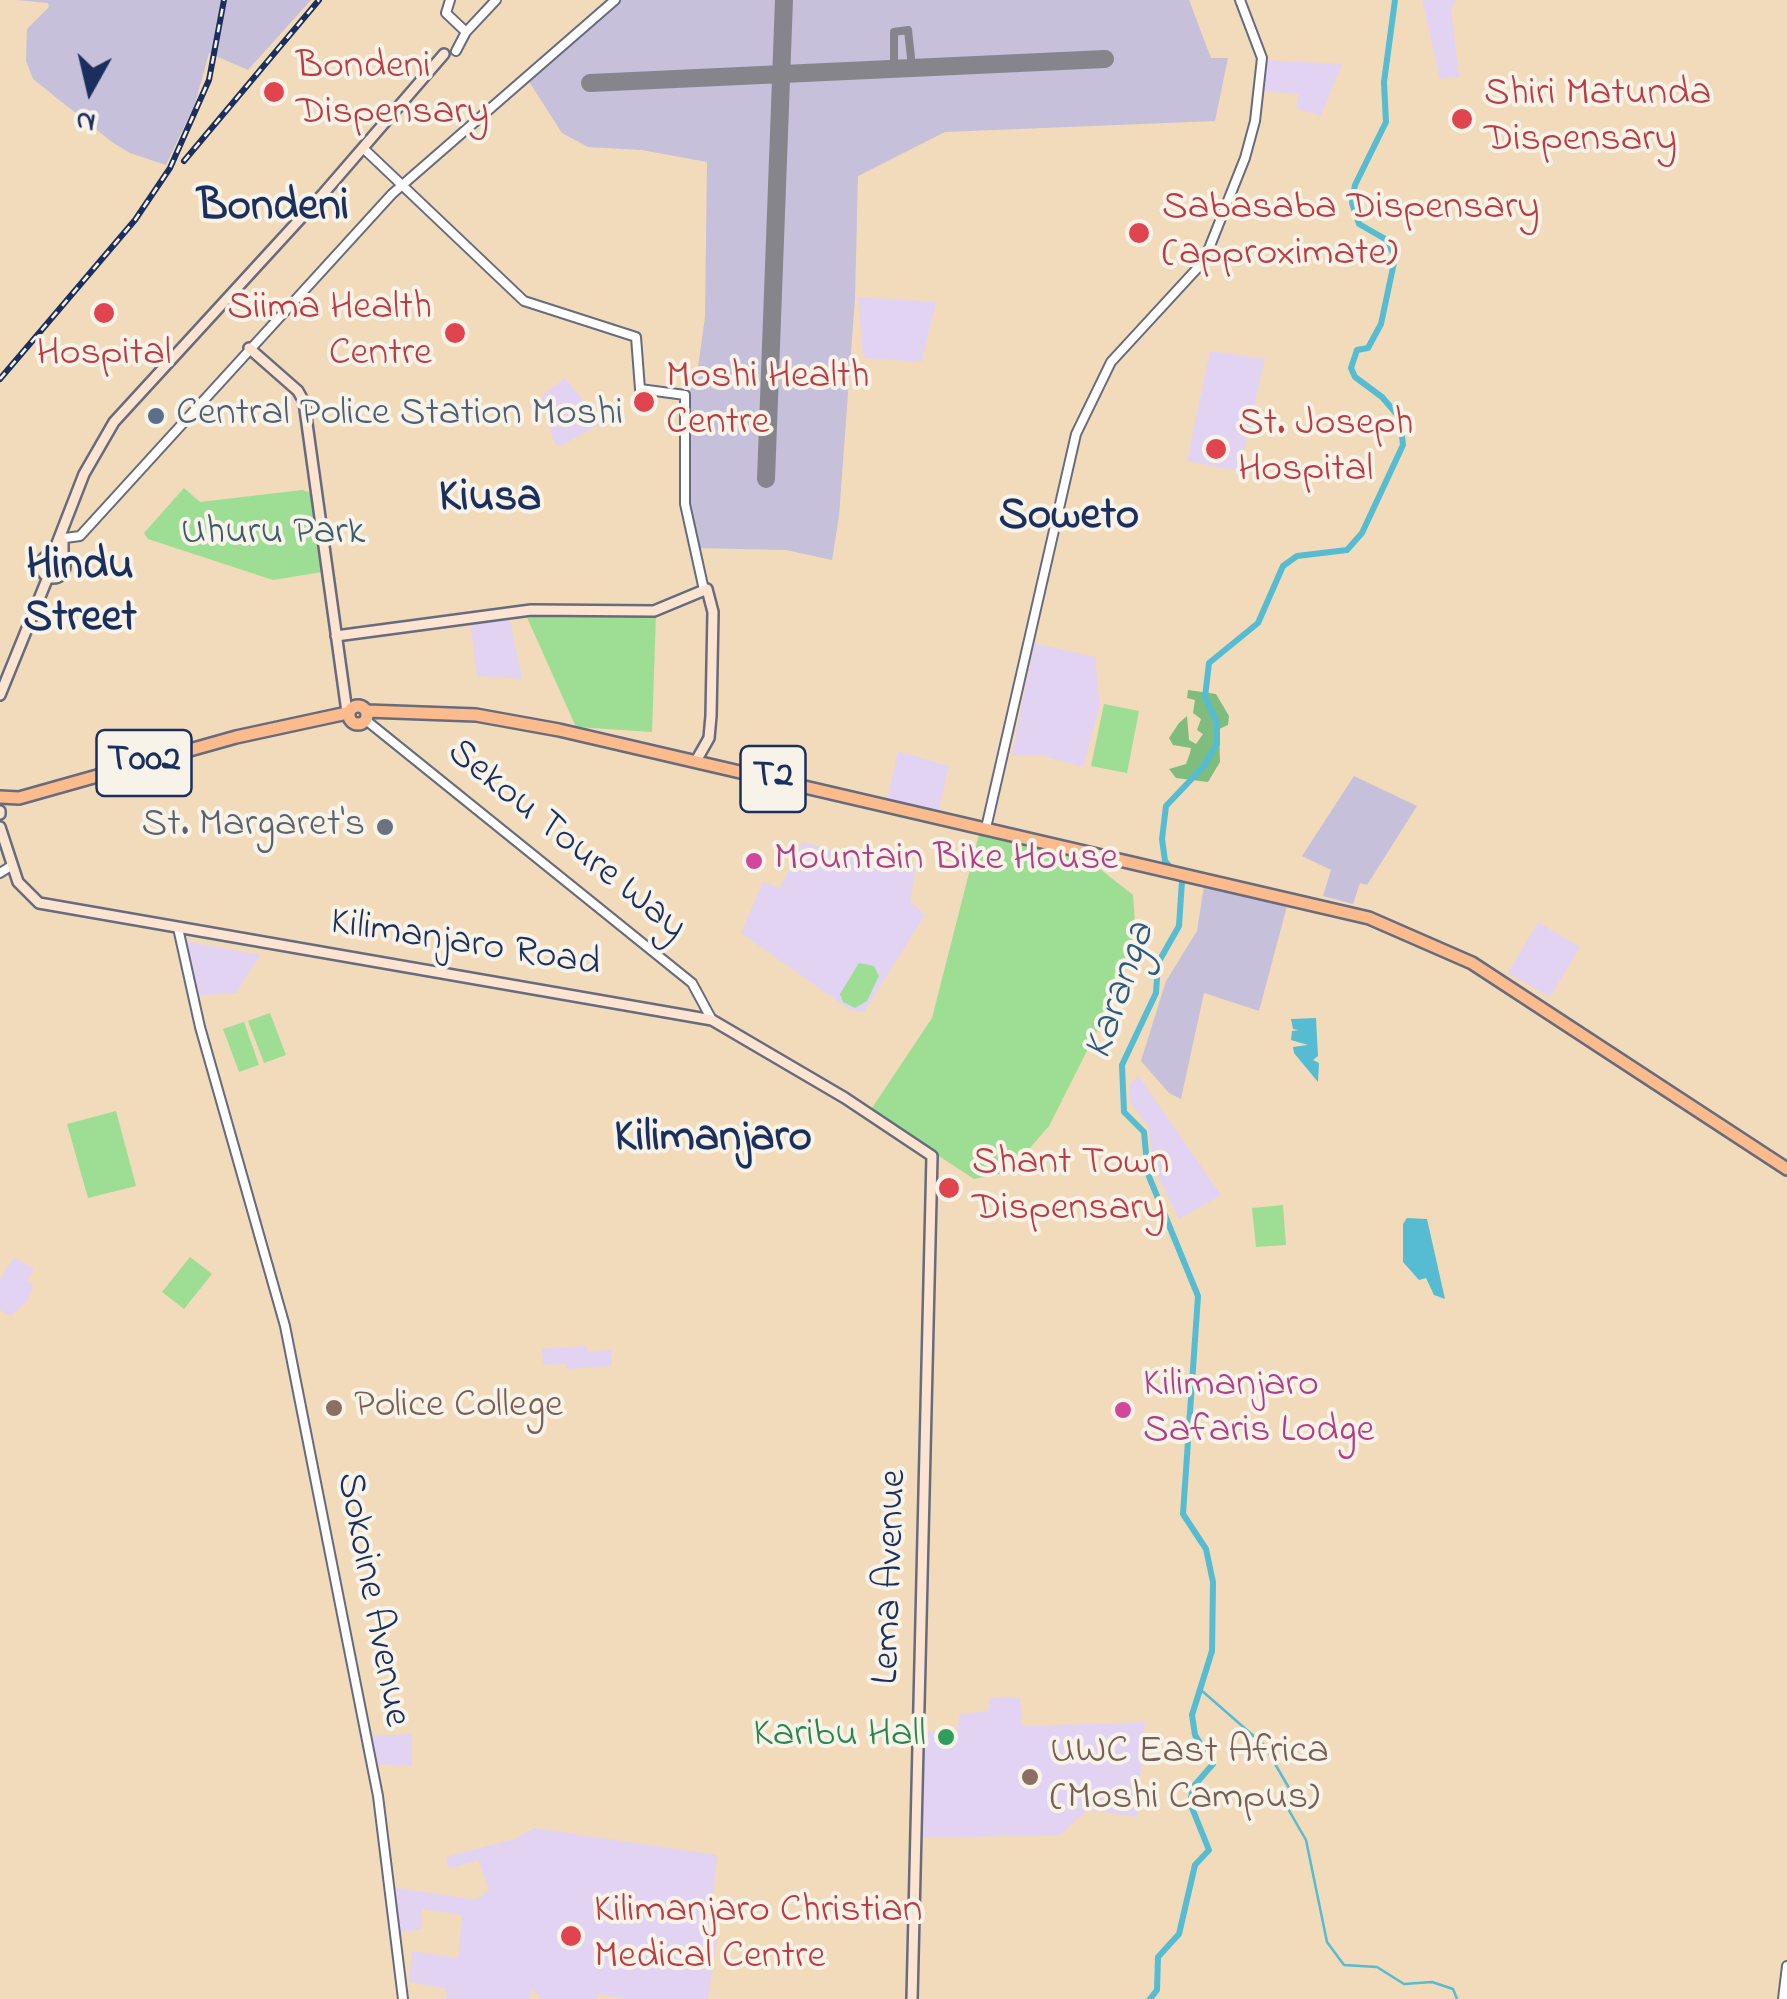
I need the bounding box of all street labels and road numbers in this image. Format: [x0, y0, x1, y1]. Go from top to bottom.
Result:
road number: T002 [96, 730, 192, 796]
street label: Sekou Toure Way [435, 731, 695, 953]
road number: T2 [740, 746, 806, 812]
street label: Kilimanjaro Road [327, 901, 603, 991]
street label: Sokoine Avenue [322, 1469, 418, 1731]
street label: Lema Avenue [865, 1469, 921, 1685]

